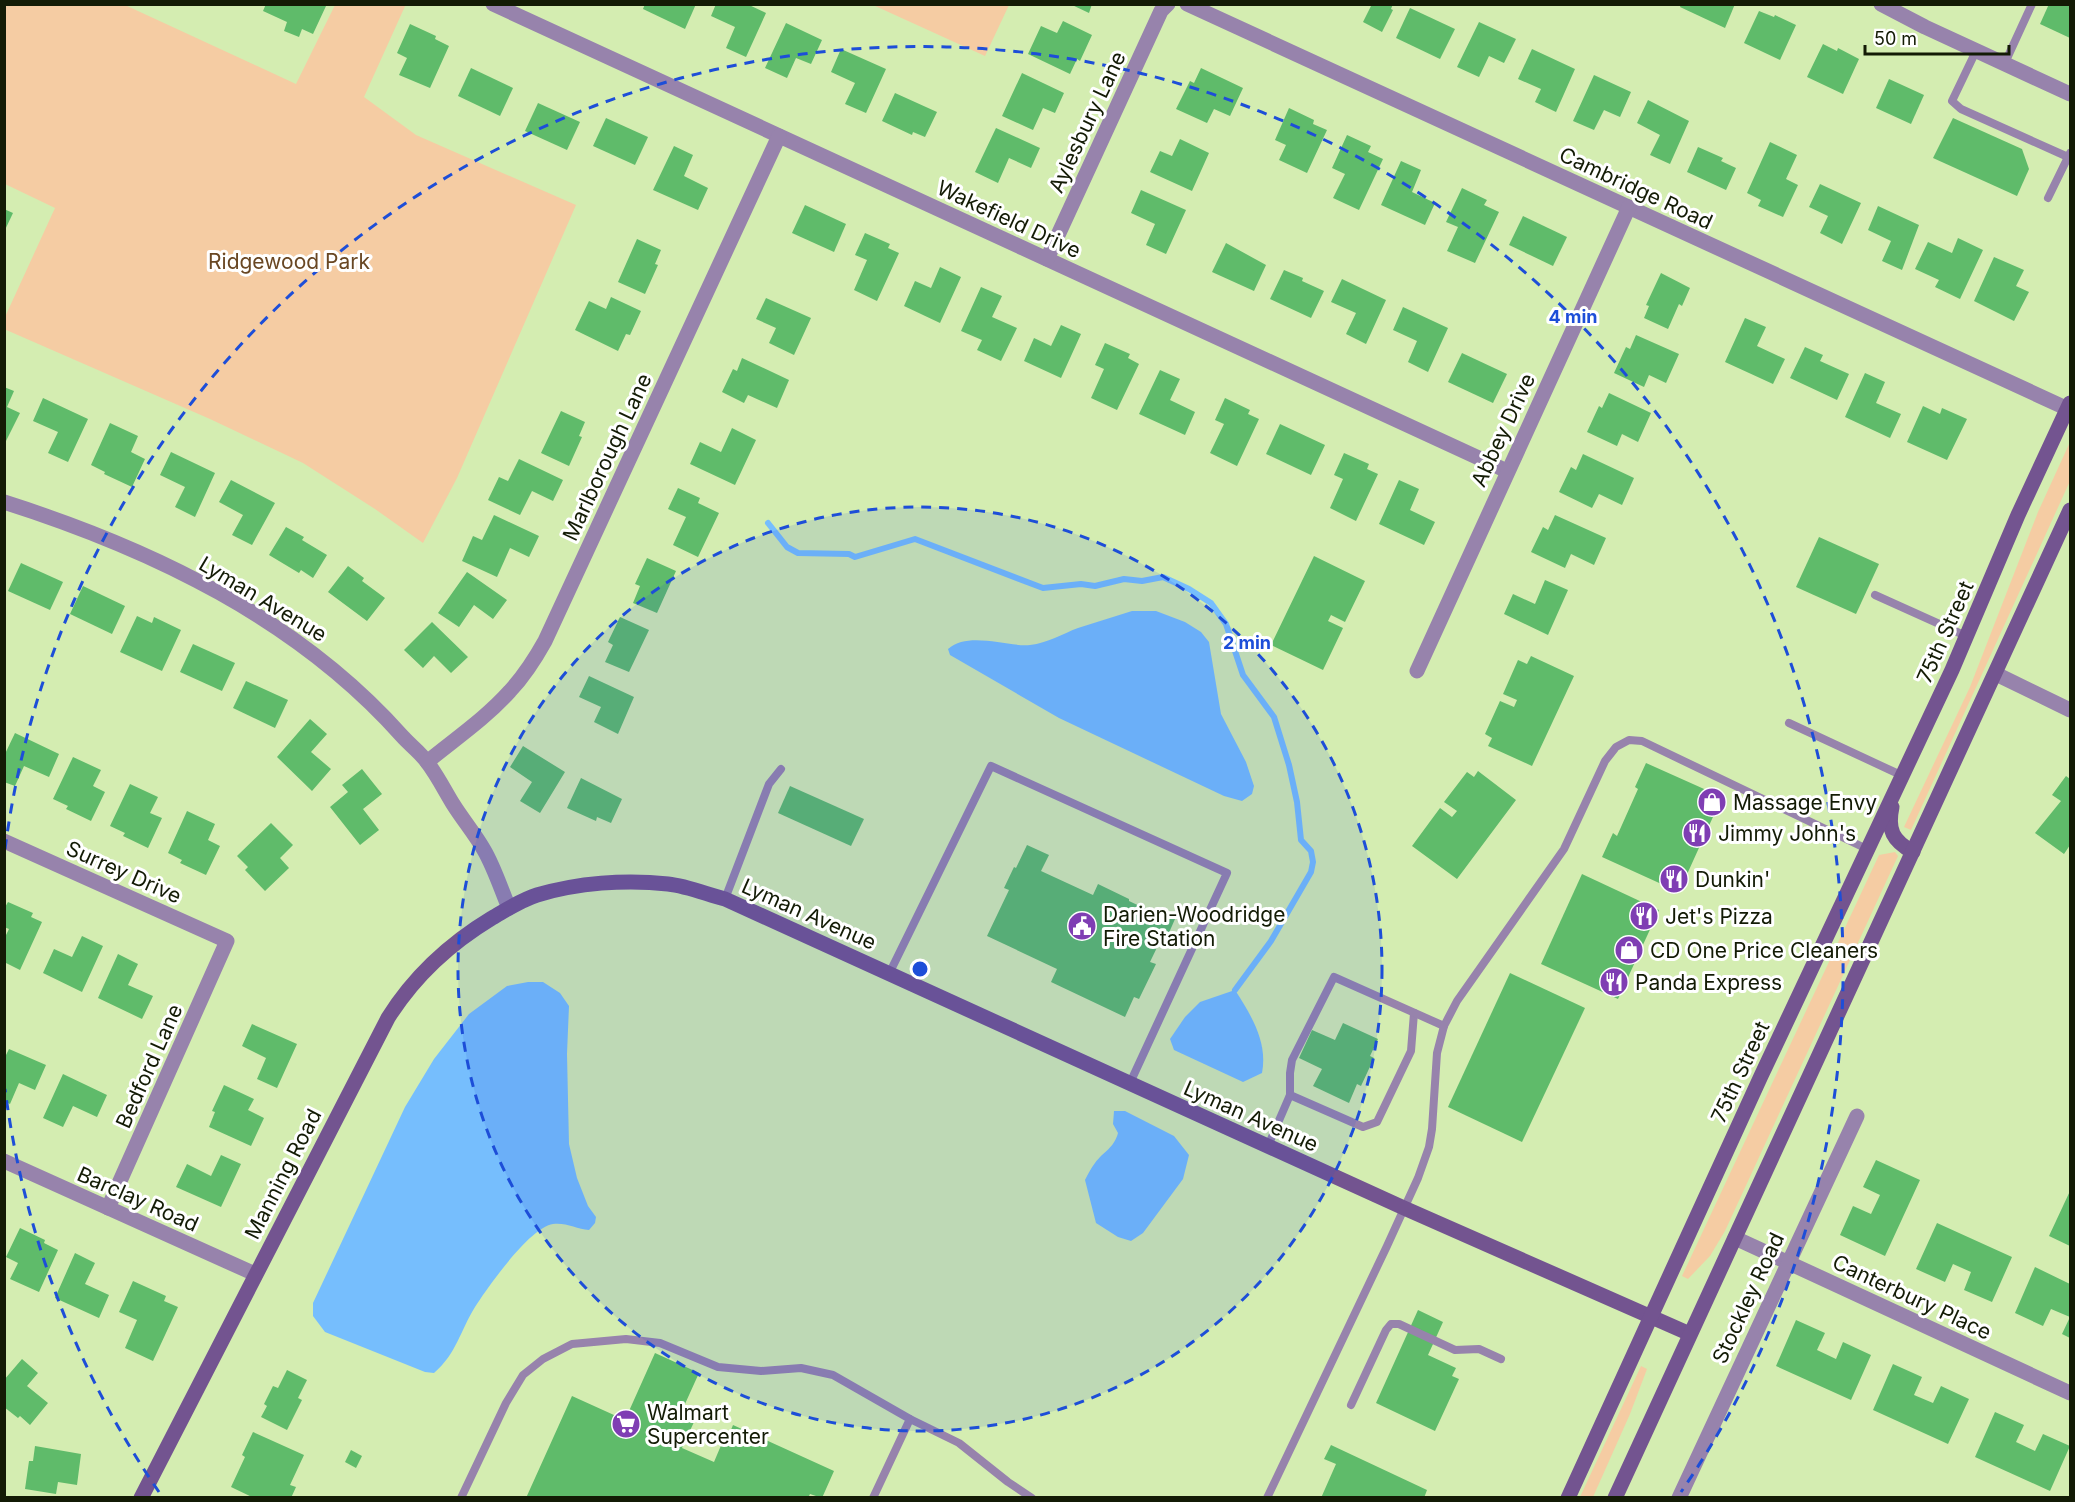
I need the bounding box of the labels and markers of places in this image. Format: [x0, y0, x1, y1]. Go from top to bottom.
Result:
shop icon: Massage Envy [1696, 786, 1728, 818]
place label: Massage Envy [1733, 790, 1877, 815]
restaurant icon: Jimmy John's [1681, 817, 1713, 849]
place label: Jimmy John's [1718, 821, 1856, 846]
restaurant icon: Dunkin' [1658, 863, 1690, 895]
place label: Dunkin' [1695, 867, 1770, 892]
restaurant icon: Jet's Pizza [1628, 900, 1660, 932]
place label: Darien-Woodridge Fire Station [1103, 902, 1285, 951]
place label: Jet's Pizza [1665, 904, 1773, 929]
public building icon: Darien-Woodridge Fire Station [1066, 910, 1098, 942]
shop icon: CD One Price Cleaners [1613, 934, 1645, 966]
place label: CD One Price Cleaners [1650, 938, 1878, 963]
centre of rings [910, 959, 930, 979]
restaurant icon: Panda Express [1598, 966, 1630, 998]
place label: Panda Express [1635, 970, 1782, 995]
place label: Walmart Supercenter [647, 1400, 769, 1449]
supermarket icon: Walmart Supercenter [610, 1408, 642, 1440]

